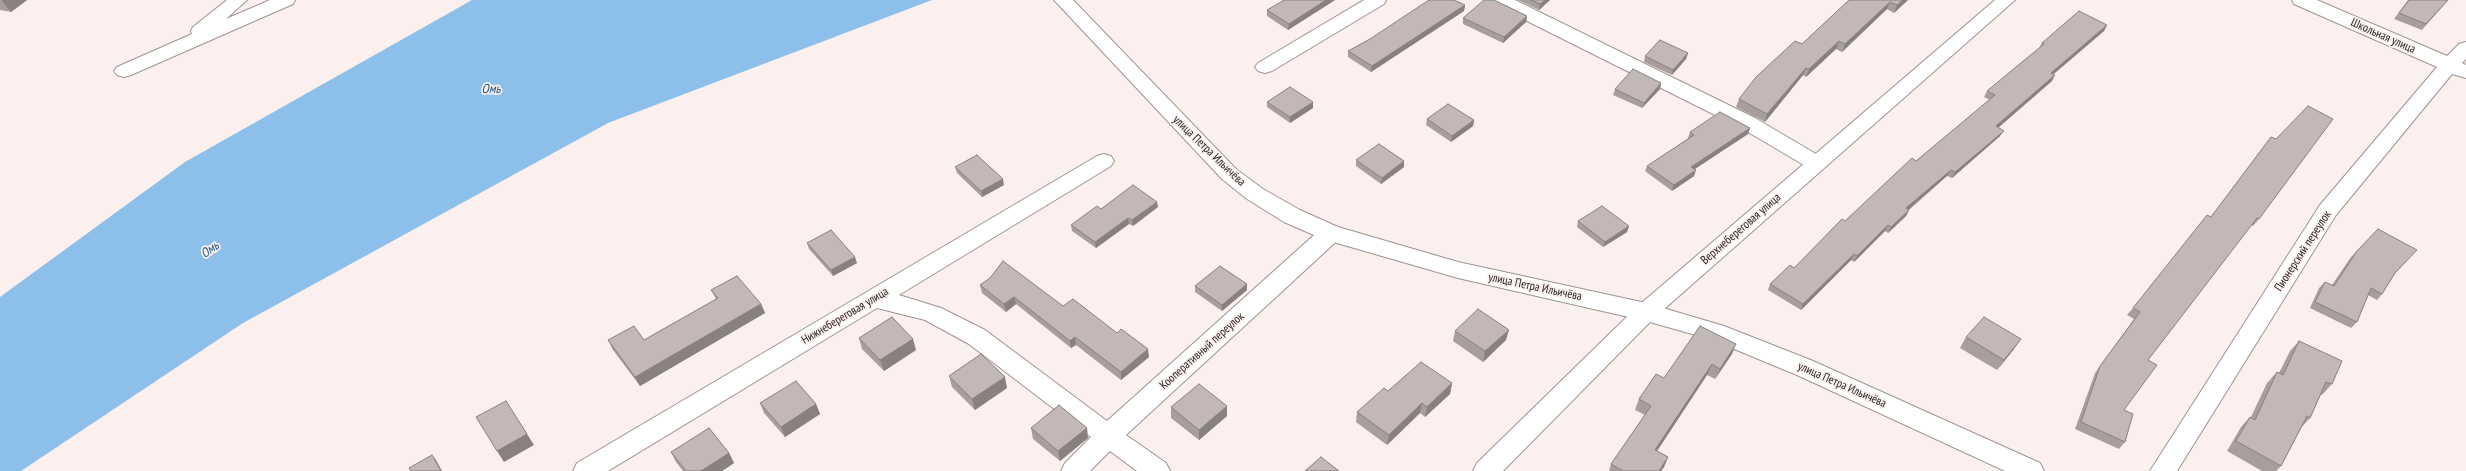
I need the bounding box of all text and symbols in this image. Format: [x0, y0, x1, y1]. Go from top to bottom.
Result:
street label: Школьная улица [2348, 15, 2418, 57]
water label: Омь [482, 81, 500, 97]
street label: улица Петра Ильичёва [1170, 113, 1248, 189]
street label: Верхнебереговая улица [1698, 190, 1784, 268]
street label: Пионерский переулок [2272, 208, 2334, 294]
water label: Омь [198, 238, 222, 262]
street label: улица Петра Ильичёва [1487, 270, 1583, 304]
street label: Нижнебереговая улица [799, 284, 891, 348]
street label: Кооперативный переулок [1157, 309, 1247, 393]
street label: улица Петра Ильичёва [1796, 359, 1888, 411]

